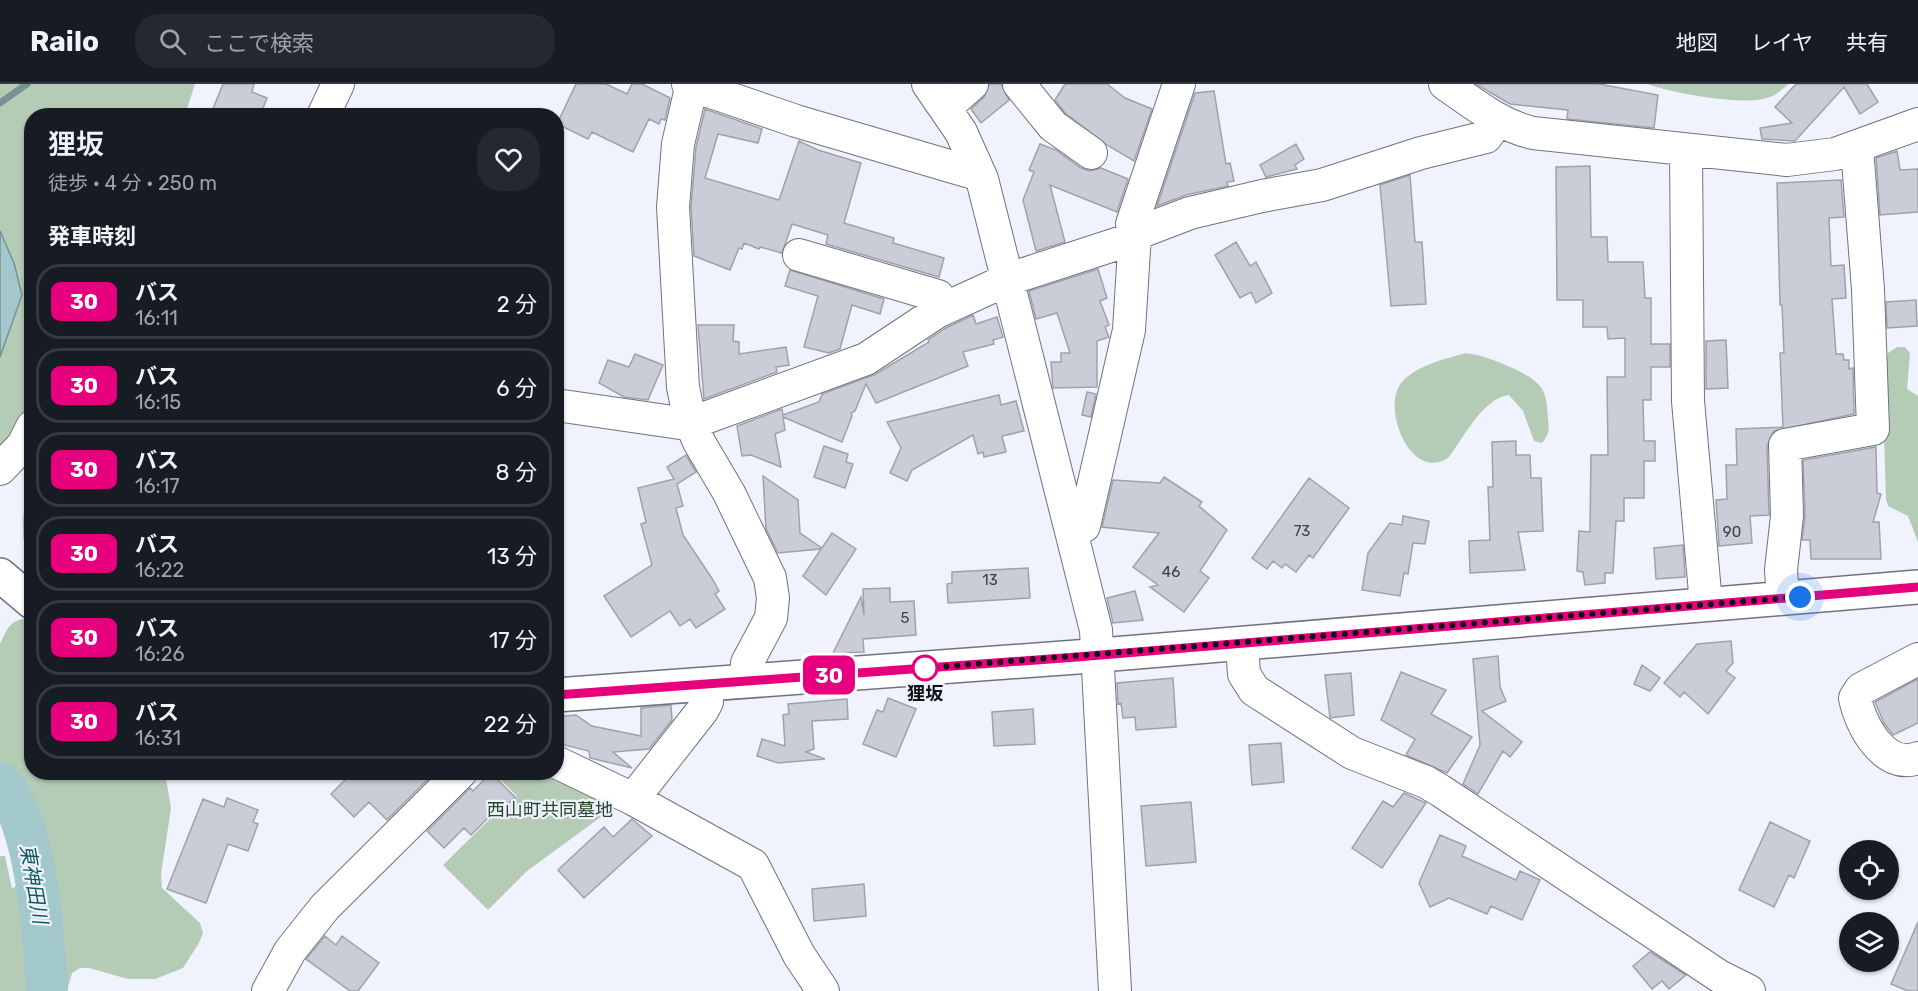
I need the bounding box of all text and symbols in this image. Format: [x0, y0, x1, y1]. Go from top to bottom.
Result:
search box [135, 14, 555, 68]
text: Railo [30, 25, 99, 58]
icon: search [156, 25, 189, 58]
text: ここで検索 [204, 30, 314, 57]
text: 地図 [1676, 30, 1718, 55]
text: レイヤ [1751, 30, 1813, 55]
text: 共有 [1846, 30, 1888, 55]
text: 狸坂 [48, 128, 104, 161]
button: heart [477, 128, 540, 191]
text: 徒歩 · 4 分 · 250 m [48, 171, 217, 195]
text: 発車時刻 [48, 223, 136, 250]
text: バス [135, 279, 179, 306]
text: 30 [70, 289, 98, 314]
text: 2 分 [497, 291, 537, 318]
text: 16:11 [135, 306, 178, 330]
text: バス [135, 363, 179, 390]
text: 30 [70, 373, 98, 398]
text: 6 分 [496, 375, 537, 402]
text: 16:15 [135, 390, 181, 414]
text: バス [135, 447, 179, 474]
text: 30 [70, 457, 98, 482]
text: 8 分 [496, 459, 537, 486]
text: 16:17 [135, 474, 180, 498]
house number: 73 [1294, 522, 1310, 540]
house number: 90 [1723, 523, 1741, 541]
text: バス [135, 531, 179, 558]
text: 30 [70, 541, 98, 566]
text: 13 分 [487, 543, 537, 570]
text: 16:22 [135, 558, 184, 582]
house number: 46 [1162, 563, 1180, 581]
house number: 13 [982, 571, 998, 589]
your location [1785, 582, 1815, 612]
house number: 5 [901, 609, 910, 627]
text: バス [135, 615, 179, 642]
text: 30 [70, 625, 98, 650]
text: 17 分 [489, 627, 537, 654]
text: 16:26 [135, 642, 185, 666]
marker: 狸坂 [912, 655, 938, 681]
line badge: 30 [802, 656, 856, 694]
text: 30 [815, 663, 843, 688]
place label: 狸坂 [907, 683, 944, 705]
text: バス [135, 699, 179, 726]
text: 30 [70, 709, 98, 734]
text: 22 分 [484, 711, 537, 738]
text: 16:31 [135, 726, 181, 750]
park label: 西山町共同墓地 [487, 799, 613, 821]
map controls [1839, 840, 1899, 972]
button: locate [1839, 840, 1899, 900]
water label: 東神田川 [15, 843, 53, 927]
button: layers [1839, 912, 1899, 972]

